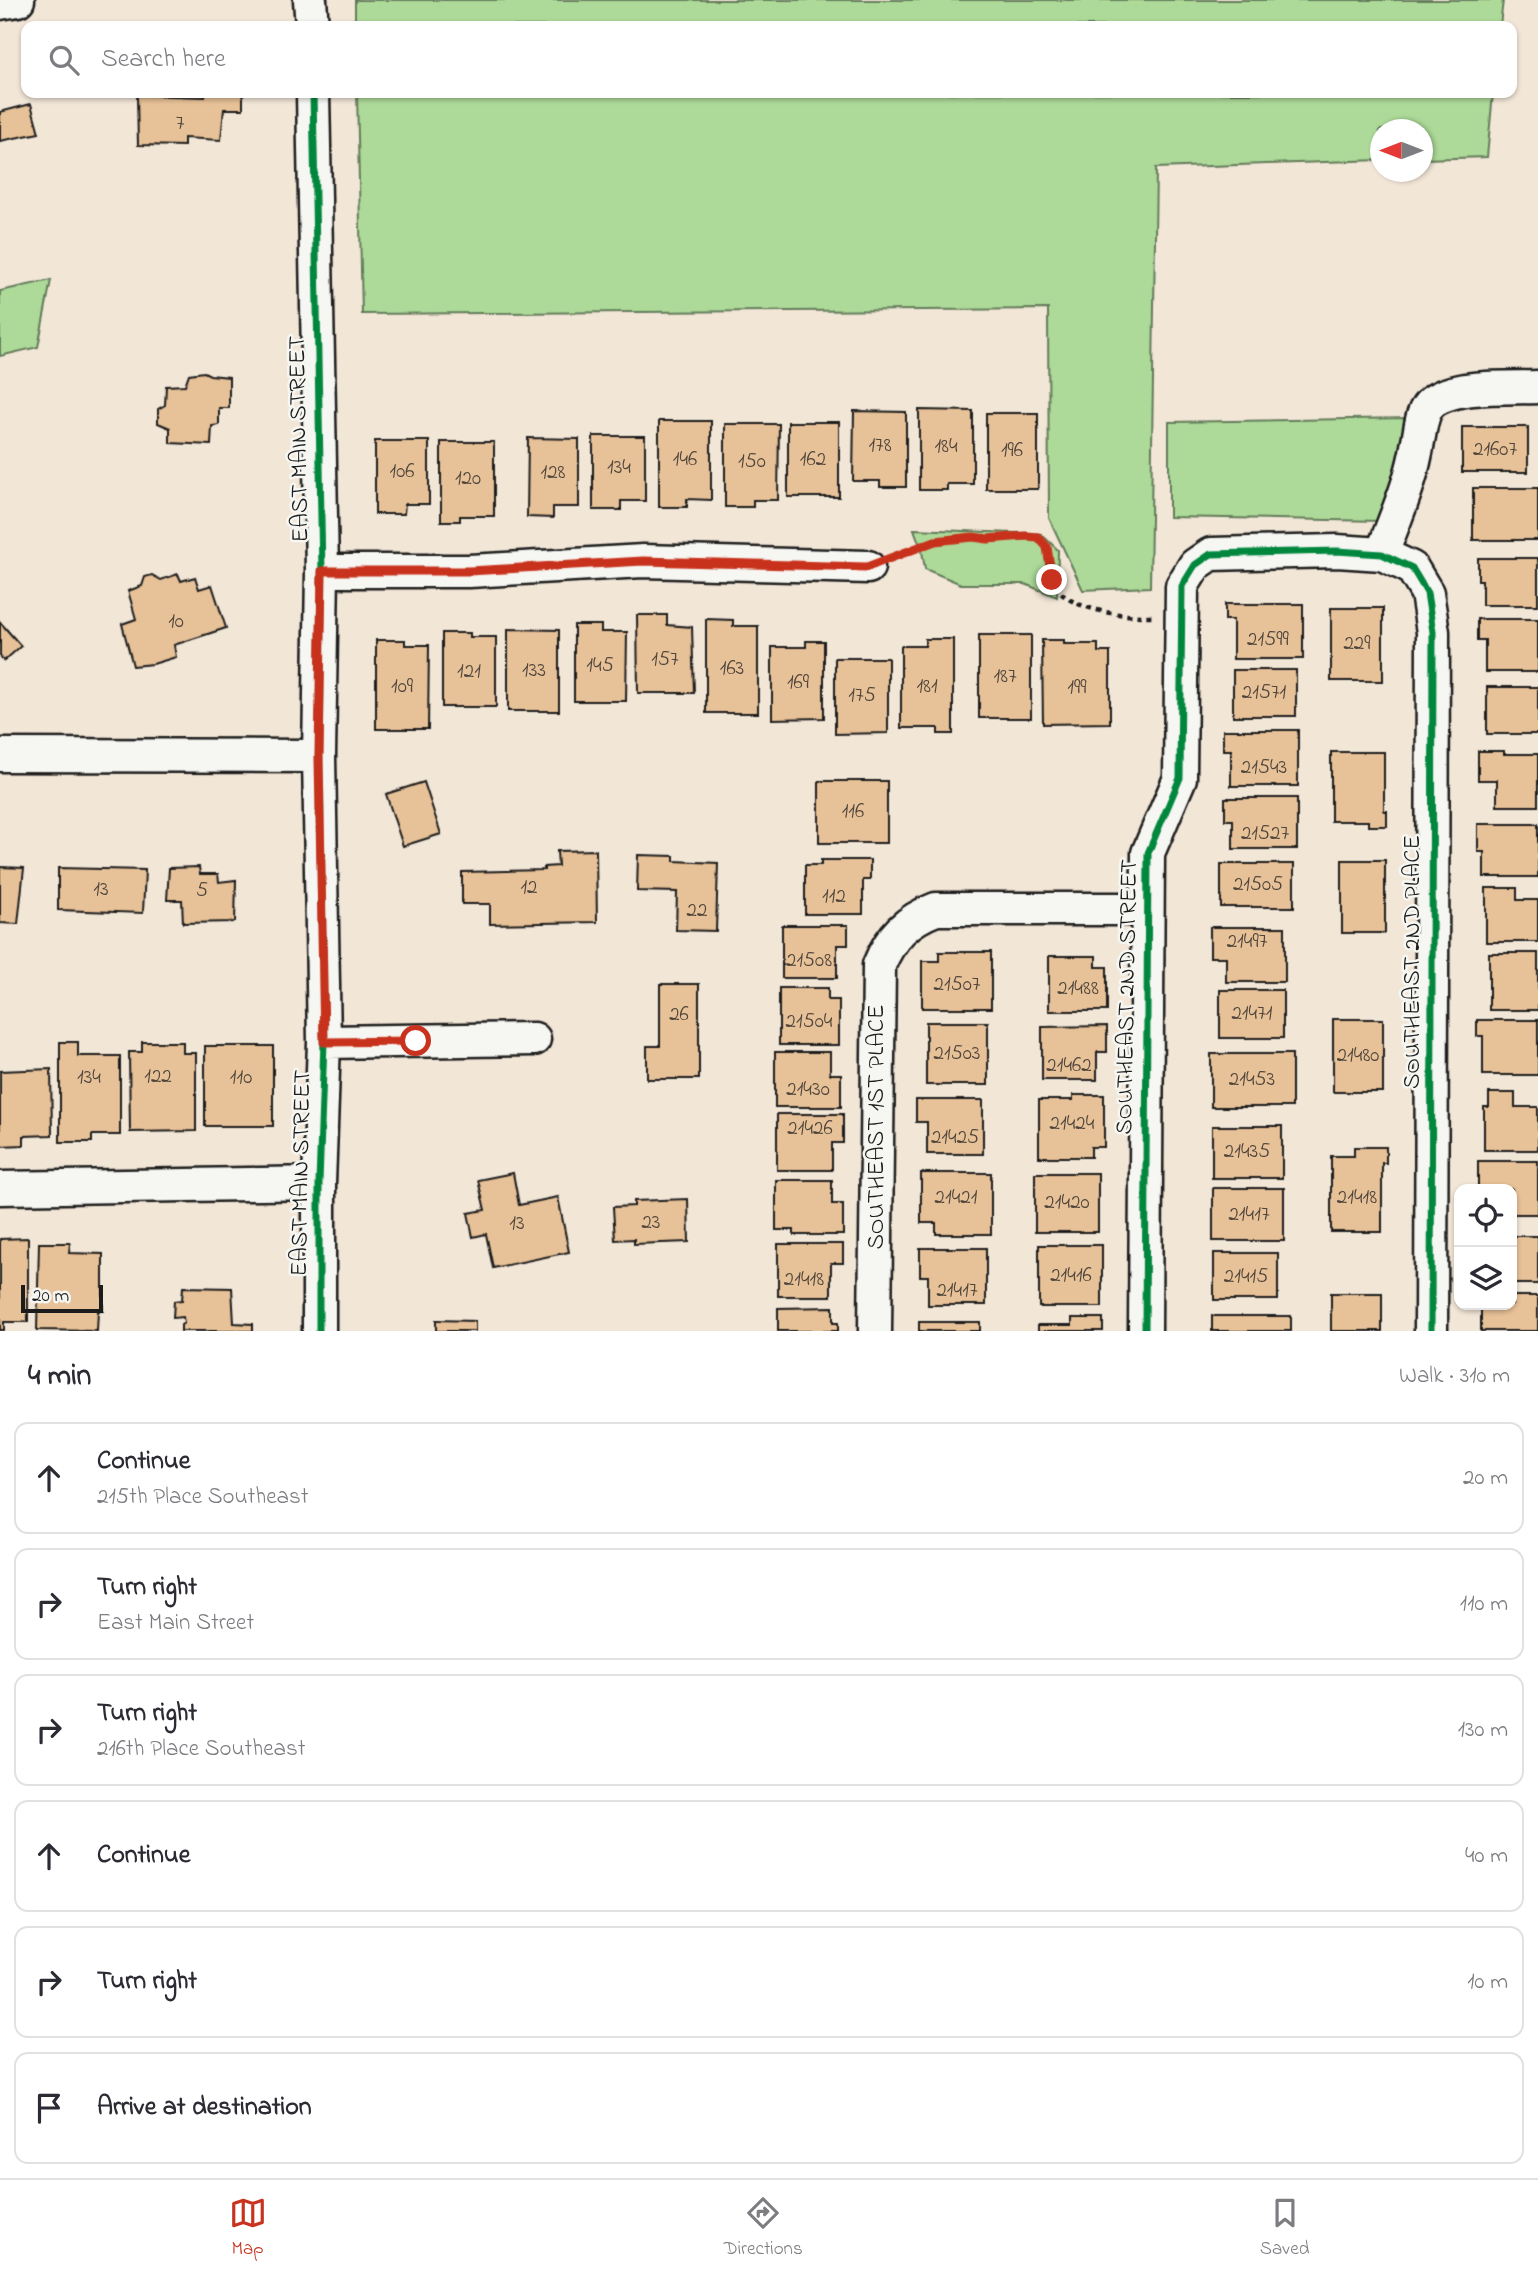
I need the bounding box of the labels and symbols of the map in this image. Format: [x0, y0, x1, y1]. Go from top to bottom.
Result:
house number: 7 [176, 109, 185, 139]
north arrow [1370, 119, 1433, 182]
street label: EAST MAIN STREET [281, 335, 319, 543]
house number: 178 [868, 431, 892, 461]
house number: 184 [934, 432, 958, 462]
house number: 21607 [1473, 435, 1517, 465]
house number: 196 [1001, 436, 1023, 466]
house number: 146 [673, 445, 697, 475]
house number: 162 [800, 445, 826, 475]
house number: 150 [738, 447, 766, 477]
house number: 134 [607, 453, 631, 483]
house number: 106 [390, 457, 415, 487]
house number: 128 [541, 458, 566, 488]
house number: 120 [455, 464, 481, 494]
route end [1036, 564, 1067, 595]
house number: 10 [168, 607, 184, 637]
house number: 21599 [1247, 625, 1290, 655]
house number: 229 [1343, 629, 1371, 659]
house number: 157 [651, 645, 679, 675]
house number: 145 [586, 651, 614, 681]
house number: 163 [720, 654, 744, 684]
house number: 133 [522, 656, 546, 686]
house number: 121 [457, 657, 481, 687]
house number: 187 [993, 662, 1017, 692]
house number: 169 [787, 668, 810, 698]
house number: 109 [391, 672, 414, 702]
house number: 181 [916, 672, 938, 702]
house number: 199 [1067, 673, 1087, 703]
house number: 21571 [1242, 678, 1287, 708]
house number: 175 [848, 681, 876, 711]
house number: 21543 [1241, 753, 1287, 783]
house number: 116 [842, 797, 864, 827]
house number: 21527 [1241, 819, 1289, 849]
street label: SOUTHEAST 2ND PLACE [1396, 835, 1431, 1089]
street label: SOUTHEAST 2ND STREET [1108, 859, 1148, 1135]
house number: 21505 [1233, 870, 1283, 900]
house number: 12 [520, 873, 538, 903]
house number: 13 [93, 875, 109, 905]
house number: 5 [196, 876, 208, 906]
house number: 112 [822, 882, 846, 912]
house number: 22 [687, 896, 707, 926]
house number: 21497 [1227, 927, 1268, 957]
house number: 21508 [786, 946, 832, 976]
house number: 21507 [934, 970, 981, 1000]
house number: 21488 [1057, 974, 1099, 1004]
house number: 21471 [1231, 999, 1273, 1029]
house number: 26 [669, 1000, 689, 1030]
street label: SOUTHEAST 1ST PLACE [860, 1004, 895, 1250]
house number: 21504 [786, 1007, 833, 1037]
route start [400, 1025, 431, 1056]
house number: 21503 [934, 1039, 980, 1069]
house number: 21480 [1337, 1041, 1379, 1071]
house number: 21462 [1046, 1051, 1092, 1081]
house number: 122 [144, 1062, 172, 1092]
house number: 134 [77, 1063, 101, 1093]
house number: 110 [230, 1063, 252, 1093]
house number: 21453 [1229, 1065, 1275, 1095]
street label: EAST MAIN STREET [283, 1069, 321, 1277]
house number: 21430 [786, 1075, 830, 1105]
house number: 21424 [1050, 1109, 1095, 1139]
house number: 21426 [787, 1114, 833, 1144]
house number: 21425 [931, 1123, 979, 1153]
house number: 21435 [1224, 1137, 1270, 1167]
house number: 21421 [935, 1183, 978, 1213]
house number: 21418 [1337, 1183, 1377, 1213]
house number: 21420 [1044, 1188, 1090, 1218]
house number: 21417 [1228, 1200, 1270, 1230]
house number: 23 [641, 1208, 661, 1238]
house number: 13 [509, 1209, 525, 1239]
house number: 21416 [1050, 1261, 1092, 1291]
house number: 21415 [1224, 1262, 1268, 1292]
house number: 21418 [784, 1265, 824, 1295]
house number: 21417 [936, 1276, 978, 1306]
scale bar [21, 1282, 103, 1314]

